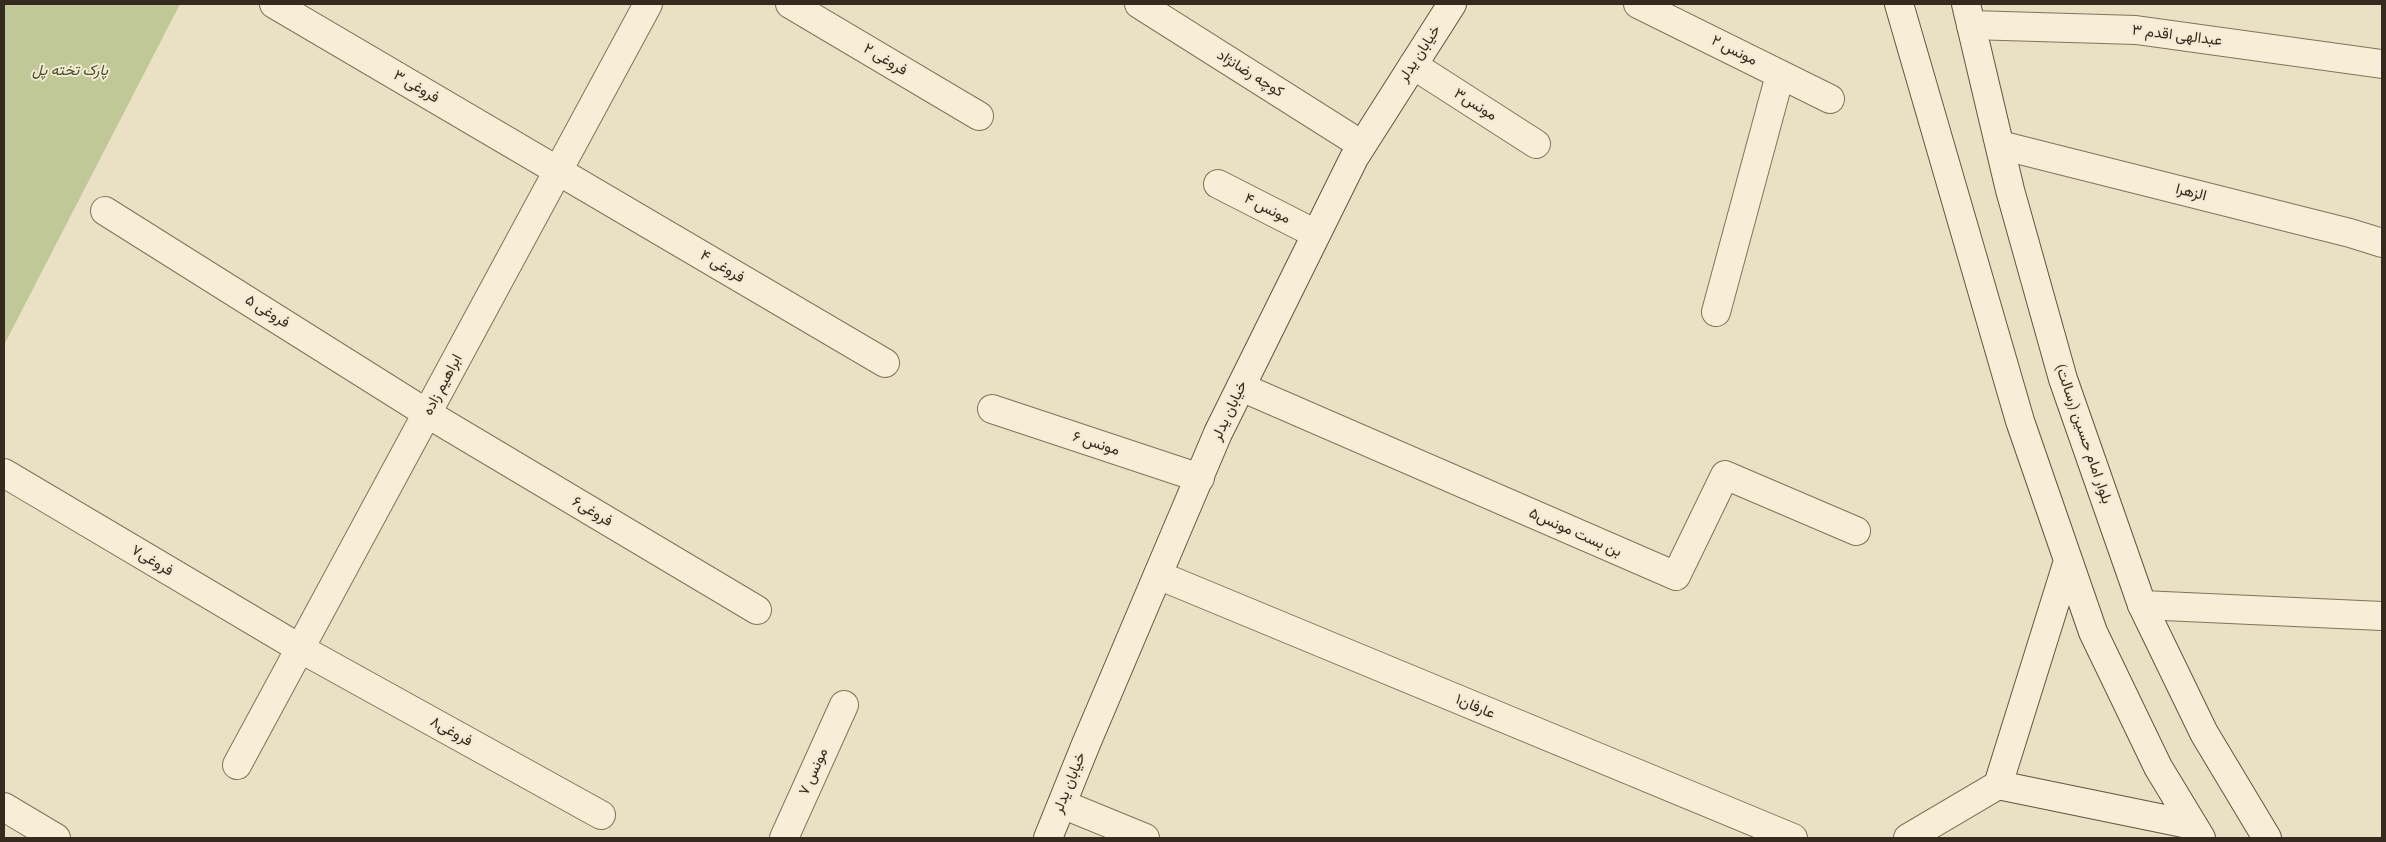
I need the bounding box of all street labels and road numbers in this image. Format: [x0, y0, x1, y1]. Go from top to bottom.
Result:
street label: خیابان یدلر [1395, 22, 1445, 86]
street label: عبدالهی اقدم ۳ [2131, 22, 2223, 50]
street label: مونس ۲ [1708, 32, 1760, 70]
street label: فروغی ۲ [860, 40, 910, 80]
street label: کوچه رضانژاد [1213, 46, 1287, 102]
street label: فروغی ۳ [390, 67, 442, 107]
street label: مونس۳ [1450, 85, 1500, 125]
street label: الزهرا [2174, 181, 2208, 205]
street label: مونس ۴ [1241, 190, 1293, 228]
street label: فروغی ۴ [696, 247, 748, 287]
street label: فروغی ۵ [241, 291, 293, 333]
street label: ابراهیم زاده [419, 351, 467, 419]
street label: بلوار امام حسین (رسالت) [2051, 362, 2115, 506]
street label: خیابان یدلر [1208, 378, 1252, 444]
street label: مونس ۶ [1070, 428, 1122, 460]
street label: فروغی۶ [569, 493, 615, 531]
street label: بن بست مونس۵ [1526, 505, 1624, 561]
street label: فروغی۷ [128, 542, 176, 580]
street label: عارفان۱ [1453, 691, 1497, 723]
street label: فروغی۸ [427, 713, 475, 751]
street label: مونس ۷ [796, 746, 832, 798]
street label: خیابان یدلر [1050, 750, 1090, 816]

